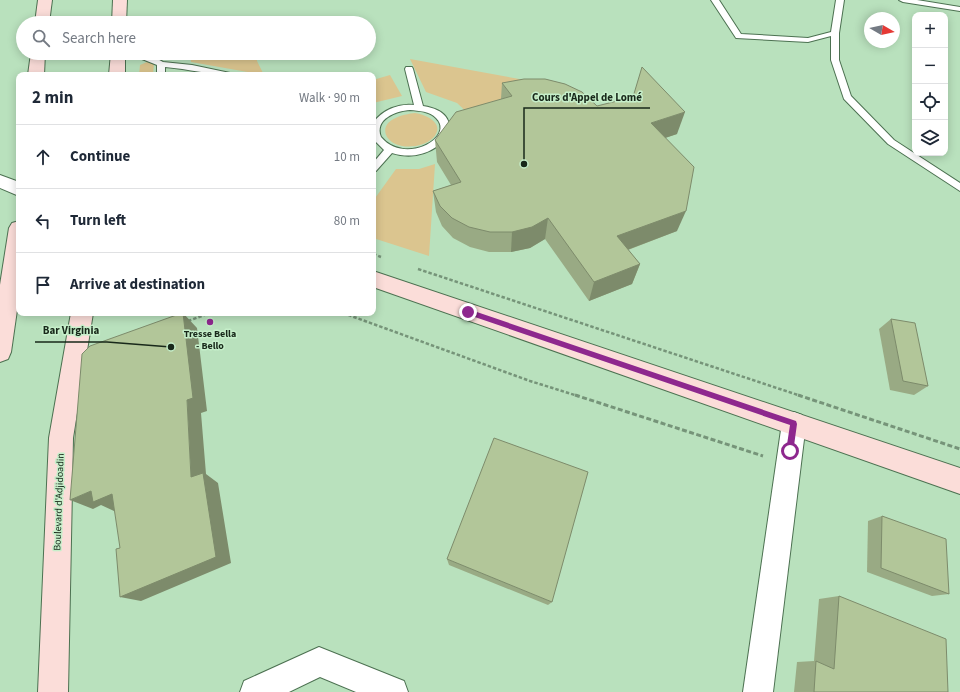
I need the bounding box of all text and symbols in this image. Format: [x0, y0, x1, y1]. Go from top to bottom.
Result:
north arrow [864, 12, 900, 48]
map controls [912, 12, 948, 156]
button: + [912, 12, 948, 48]
search box [16, 16, 376, 60]
icon: search [30, 27, 52, 49]
text: Search here [62, 28, 136, 49]
button: − [912, 48, 948, 84]
button: locate [912, 84, 948, 120]
callout: Cours d'Appel de Lomé [524, 85, 650, 108]
text: 2 min [32, 86, 73, 110]
text: Walk · 90 m [299, 89, 360, 107]
text: Cours d'Appel de Lomé [532, 90, 642, 105]
button: layers [912, 120, 948, 156]
icon: ahead [32, 146, 54, 168]
text: Continue [70, 146, 130, 167]
text: 10 m [334, 148, 360, 166]
icon: left [32, 210, 54, 232]
text: Turn left [70, 210, 126, 231]
text: 80 m [334, 212, 360, 230]
icon: arrive [32, 274, 54, 296]
text: Arrive at destination [70, 274, 205, 295]
route end [459, 303, 477, 321]
marker: Tresse Bella - Bello [205, 317, 215, 327]
callout: Bar Virginia [35, 319, 107, 342]
text: Bar Virginia [43, 323, 99, 338]
place label: Tresse Bella - Bello [184, 327, 236, 353]
route start [781, 442, 799, 460]
street label: Boulevard d'Adjidoadin [50, 453, 68, 551]

